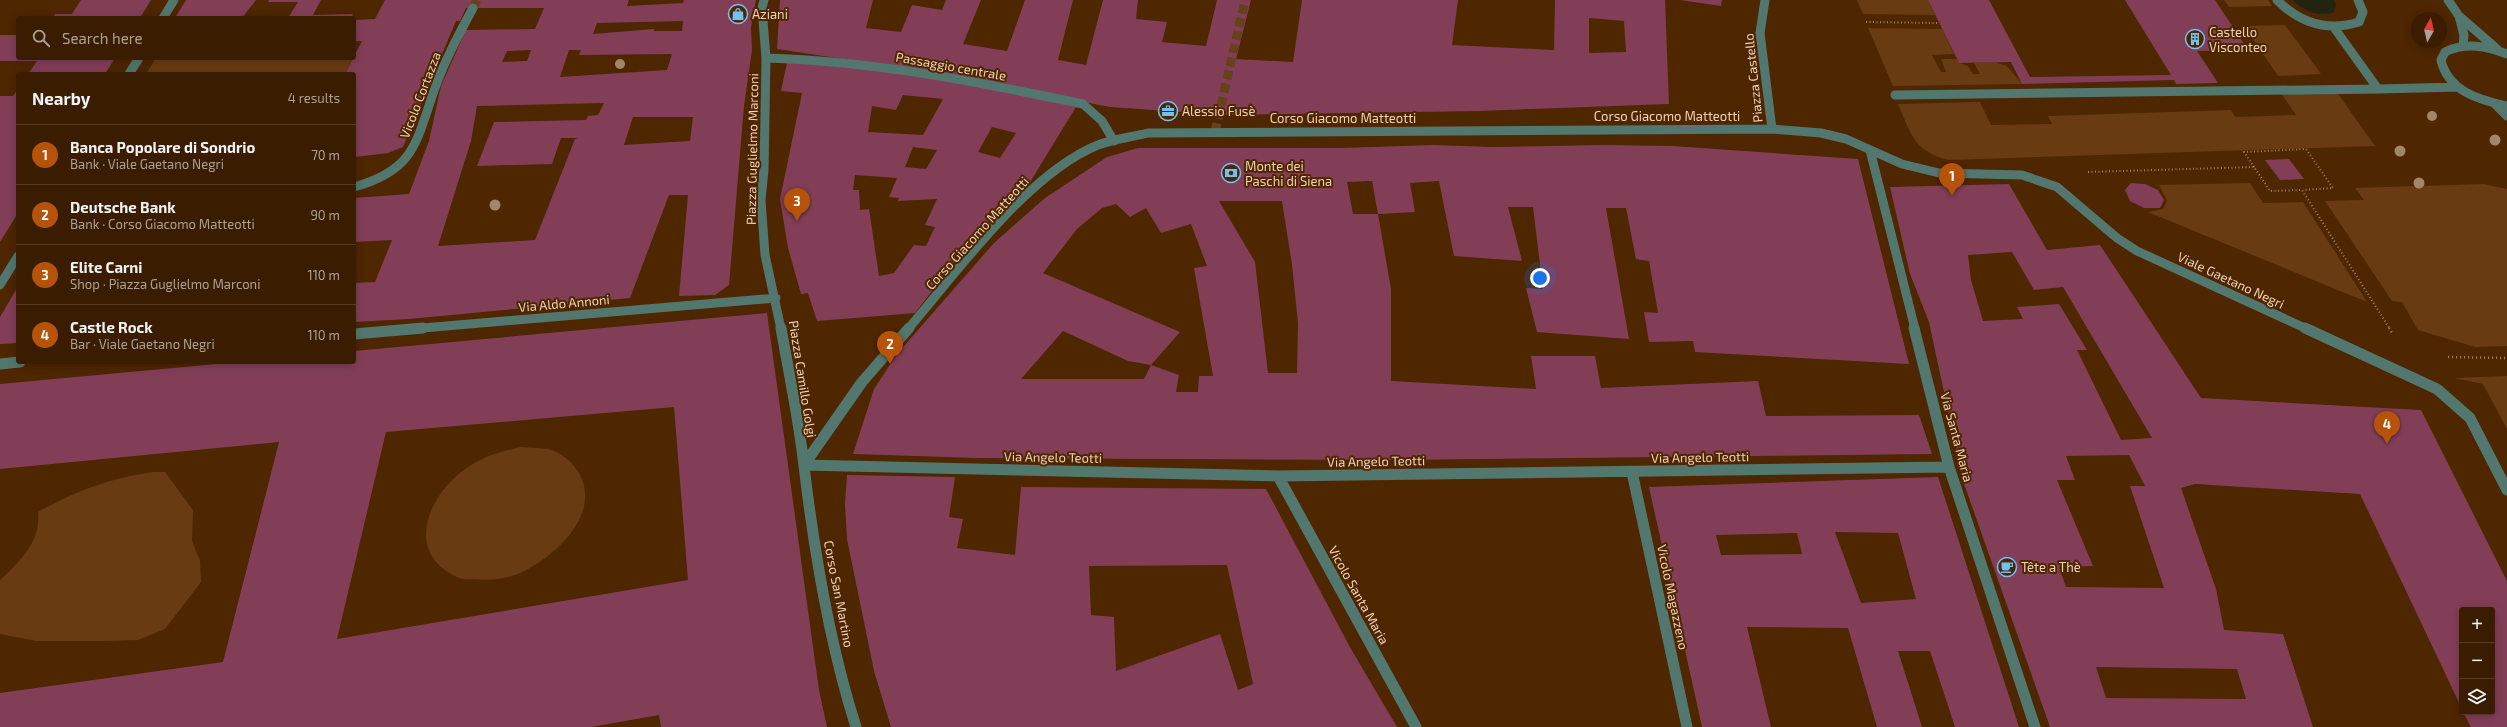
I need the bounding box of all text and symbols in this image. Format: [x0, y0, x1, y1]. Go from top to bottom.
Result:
shop icon: Aziani [727, 3, 749, 25]
place label: Aziani [752, 6, 788, 22]
north arrow [2411, 12, 2447, 48]
search box [16, 16, 356, 60]
place label: Castello Visconteo [2209, 24, 2267, 55]
icon: search [30, 27, 52, 49]
building icon: Castello Visconteo [2184, 28, 2206, 50]
text: Search here [62, 29, 143, 47]
street label: Piazza Castello [1740, 33, 1766, 123]
street label: Passaggio centrale [894, 48, 1008, 84]
street label: Vicolo Cortazza [396, 49, 444, 141]
street label: Piazza Guglielmo Marconi [743, 73, 761, 225]
text: Nearby [32, 88, 90, 108]
text: 4 results [288, 90, 340, 106]
office icon: Alessio Fusè [1157, 100, 1179, 122]
place label: Alessio Fusè [1182, 103, 1255, 119]
street label: Corso Giacomo Matteotti [1594, 108, 1740, 124]
street label: Corso Giacomo Matteotti [1270, 110, 1416, 126]
text: Banca Popolare di Sondrio [70, 138, 255, 156]
text: 1 [42, 147, 48, 163]
text: 70 m [311, 147, 340, 163]
text: Bank · Viale Gaetano Negri [70, 156, 224, 172]
place label: Monte dei Paschi di Siena [1245, 158, 1332, 189]
bank icon: Monte dei Paschi di Siena [1220, 162, 1242, 184]
pin: 1 [1939, 163, 1965, 196]
street label: Corso Giacomo Matteotti [922, 173, 1032, 293]
pin: 3 [784, 188, 810, 221]
text: Deutsche Bank [70, 198, 176, 216]
text: 2 [41, 207, 49, 223]
text: 90 m [310, 207, 340, 223]
text: Bank · Corso Giacomo Matteotti [70, 216, 255, 232]
street label: Viale Gaetano Negri [2175, 248, 2287, 312]
text: Elite Carni [70, 258, 143, 276]
text: 3 [41, 267, 49, 283]
text: 110 m [308, 267, 340, 283]
your location [1530, 268, 1550, 288]
text: Shop · Piazza Guglielmo Marconi [70, 276, 260, 292]
street label: Via Aldo Annoni [518, 291, 610, 315]
text: Castle Rock [70, 318, 153, 336]
street label: Piazza Camillo Golgi [786, 319, 820, 439]
text: 4 [41, 327, 49, 343]
text: 110 m [308, 327, 340, 343]
pin: 2 [877, 331, 903, 364]
text: Bar · Viale Gaetano Negri [70, 336, 215, 352]
street label: Via Santa Maria [1937, 390, 1977, 484]
pin: 4 [2374, 411, 2400, 444]
street label: Via Angelo Teotti [1004, 448, 1102, 466]
street label: Via Angelo Teotti [1651, 448, 1749, 466]
street label: Via Angelo Teotti [1327, 452, 1425, 470]
street label: Corso San Martino [821, 539, 857, 649]
street label: Vicolo Santa Maria [1325, 543, 1393, 647]
street label: Vicolo Magazzeno [1654, 543, 1692, 651]
cafe icon: Tête a Thè [1996, 556, 2018, 578]
place label: Tête a Thè [2021, 559, 2081, 575]
map controls [2459, 607, 2495, 715]
button: + [2459, 607, 2495, 643]
button: − [2459, 643, 2495, 679]
button: layers [2459, 679, 2495, 715]

